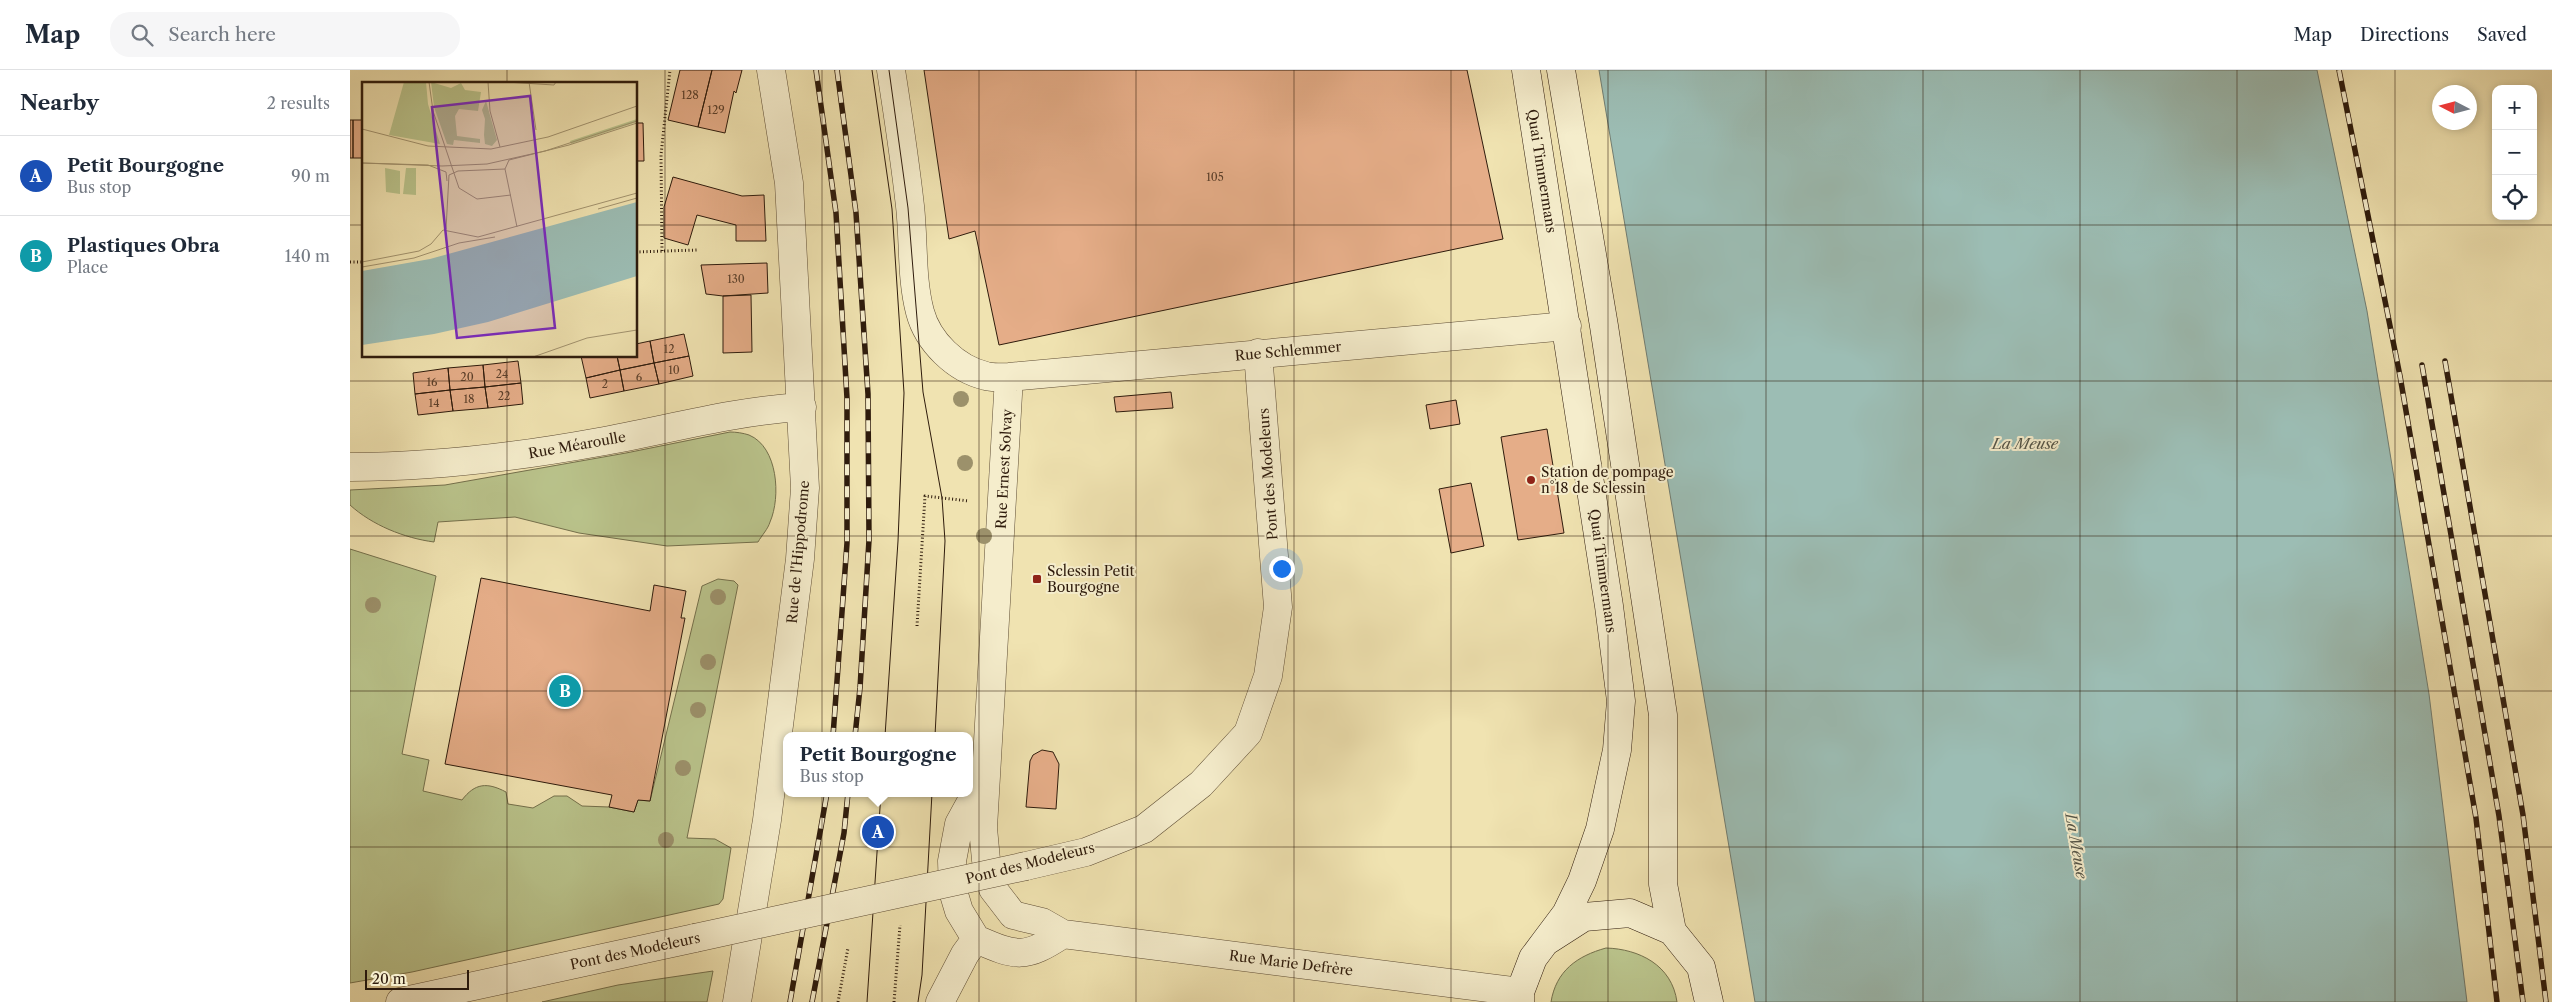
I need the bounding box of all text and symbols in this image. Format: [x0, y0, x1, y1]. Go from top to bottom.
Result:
search box [110, 12, 460, 57]
text: Map [25, 20, 80, 49]
icon: search [128, 21, 156, 49]
text: Search here [168, 23, 276, 46]
text: Map [2293, 24, 2332, 46]
text: Directions [2360, 24, 2449, 46]
text: Saved [2477, 24, 2527, 46]
inset map [362, 82, 638, 358]
north arrow [2432, 85, 2477, 130]
map controls [2492, 85, 2537, 220]
button: + [2492, 85, 2537, 130]
house number: 128 [681, 88, 699, 102]
text: Nearby [20, 90, 99, 115]
text: 2 results [267, 93, 330, 113]
house number: 129 [707, 103, 725, 117]
street label: Quai Timmermans [1523, 108, 1561, 234]
button: − [2492, 130, 2537, 175]
text: Petit Bourgogne [67, 154, 224, 177]
text: A [30, 166, 42, 186]
text: 90 m [291, 166, 330, 186]
house number: 105 [1206, 170, 1224, 184]
button: locate [2492, 175, 2537, 220]
text: Bus stop [67, 177, 131, 197]
text: Plastiques Obra [67, 234, 220, 257]
text: B [30, 246, 42, 266]
text: 140 m [285, 246, 330, 266]
text: Place [67, 257, 108, 277]
house number: 130 [727, 272, 745, 286]
street label: Rue Schlemmer [1234, 337, 1342, 365]
house number: 12 [664, 342, 674, 356]
house number: 10 [668, 363, 680, 377]
house number: 24 [496, 367, 508, 381]
house number: 20 [460, 370, 474, 384]
house number: 6 [636, 370, 643, 384]
house number: 16 [426, 375, 438, 389]
house number: 2 [602, 377, 608, 391]
house number: 22 [498, 389, 510, 403]
house number: 18 [463, 392, 475, 406]
house number: 14 [429, 396, 439, 410]
street label: Pont des Modeleurs [1254, 407, 1282, 541]
street label: Rue Ernest Solvay [992, 408, 1016, 530]
street label: Rue Méaroulle [527, 428, 627, 462]
water label: La Meuse [1991, 434, 2059, 453]
place label: Station de pompage n°18 de Sclessin [1541, 463, 1674, 497]
marker: Station de pompage n°18 de Sclessin [1525, 474, 1537, 486]
street label: Rue de l'Hippodrome [783, 480, 813, 624]
street label: Quai Timmermans [1585, 508, 1621, 634]
your location [1269, 556, 1295, 582]
place label: Sclessin Petit Bourgogne [1047, 562, 1135, 596]
marker: Sclessin Petit Bourgogne [1031, 573, 1043, 585]
pin: B [549, 672, 581, 710]
popup [783, 732, 973, 797]
text: Petit Bourgogne [800, 743, 956, 766]
text: Bus stop [800, 766, 864, 786]
water label: La Meuse [2061, 811, 2092, 881]
pin: A [862, 813, 894, 851]
street label: Pont des Modeleurs [964, 838, 1096, 888]
street label: Pont des Modeleurs [568, 928, 702, 974]
street label: Rue Marie Defrère [1228, 946, 1354, 980]
scale bar [365, 967, 469, 990]
text: 20 m [372, 970, 406, 988]

